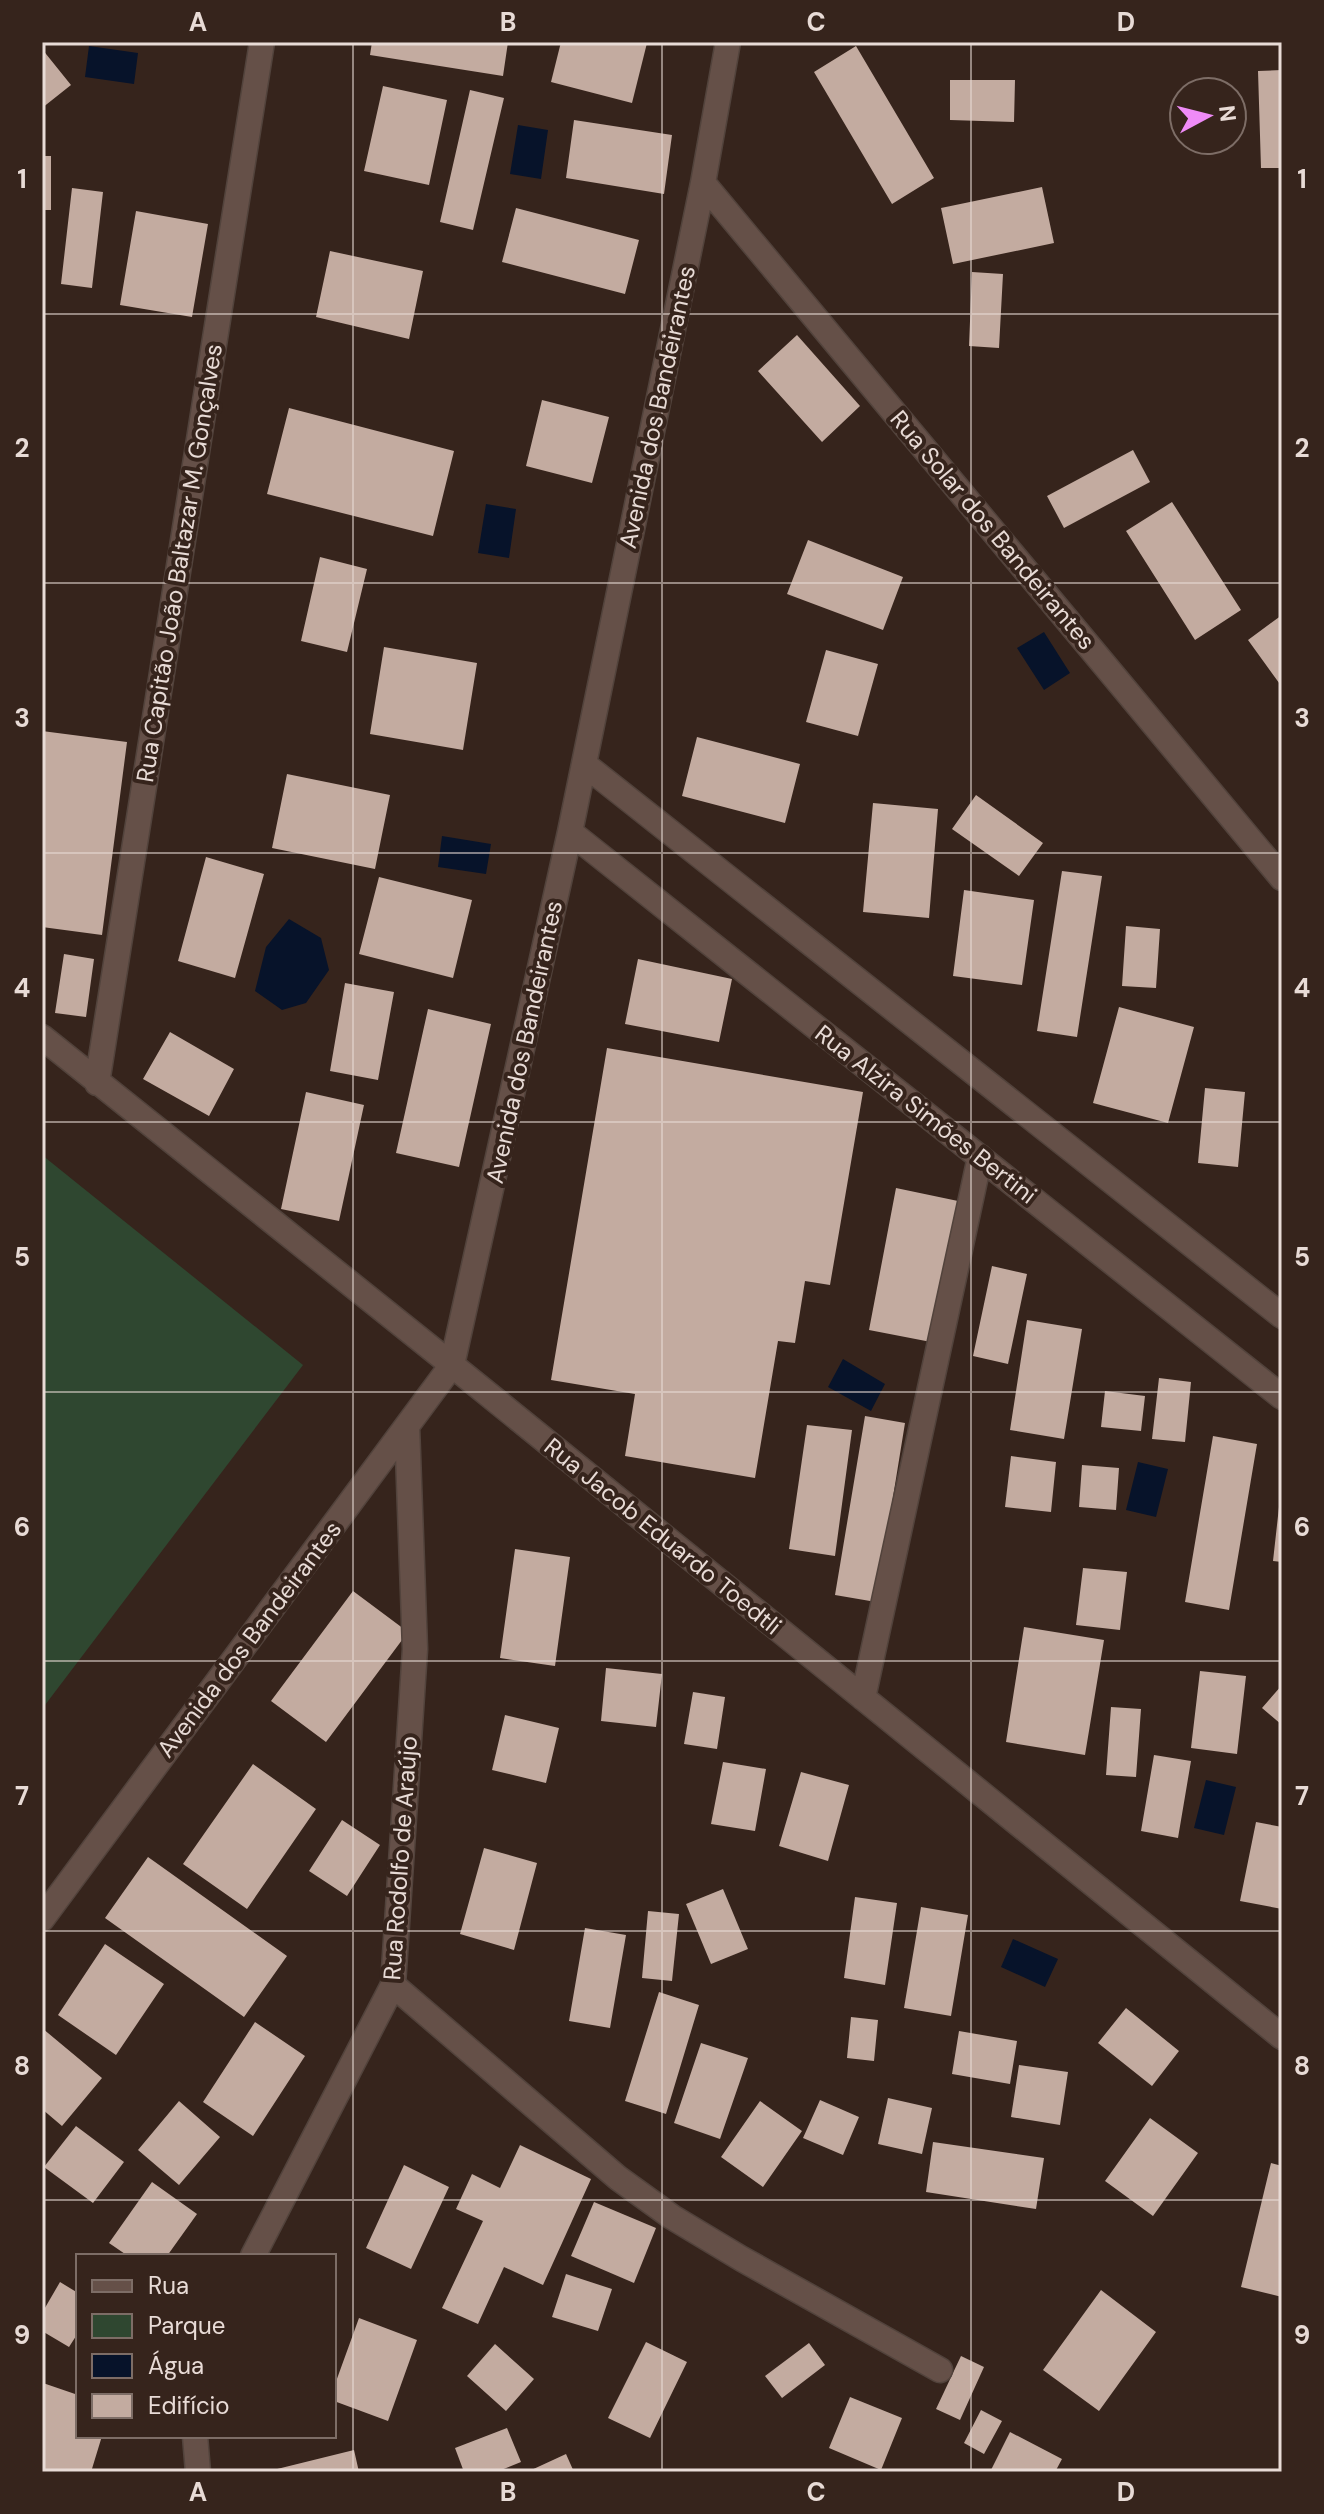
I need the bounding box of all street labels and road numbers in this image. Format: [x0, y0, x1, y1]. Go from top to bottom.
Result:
street label: Avenida dos Bandeirantes [612, 263, 702, 551]
street label: Rua Capitão João Baltazar M. Gonçalves [129, 342, 229, 784]
street label: Rua Solar dos Bandeirantes [884, 404, 1102, 656]
street label: Avenida dos Bandeirantes [479, 898, 569, 1186]
street label: Rua Alzira Simões Bertini [809, 1018, 1043, 1210]
street label: Rua Jacob Eduardo Toedtli [538, 1431, 788, 1641]
street label: Avenida dos Bandeirantes [150, 1515, 348, 1763]
street label: Rua Rodolfo de Araújo [376, 1735, 424, 1981]

